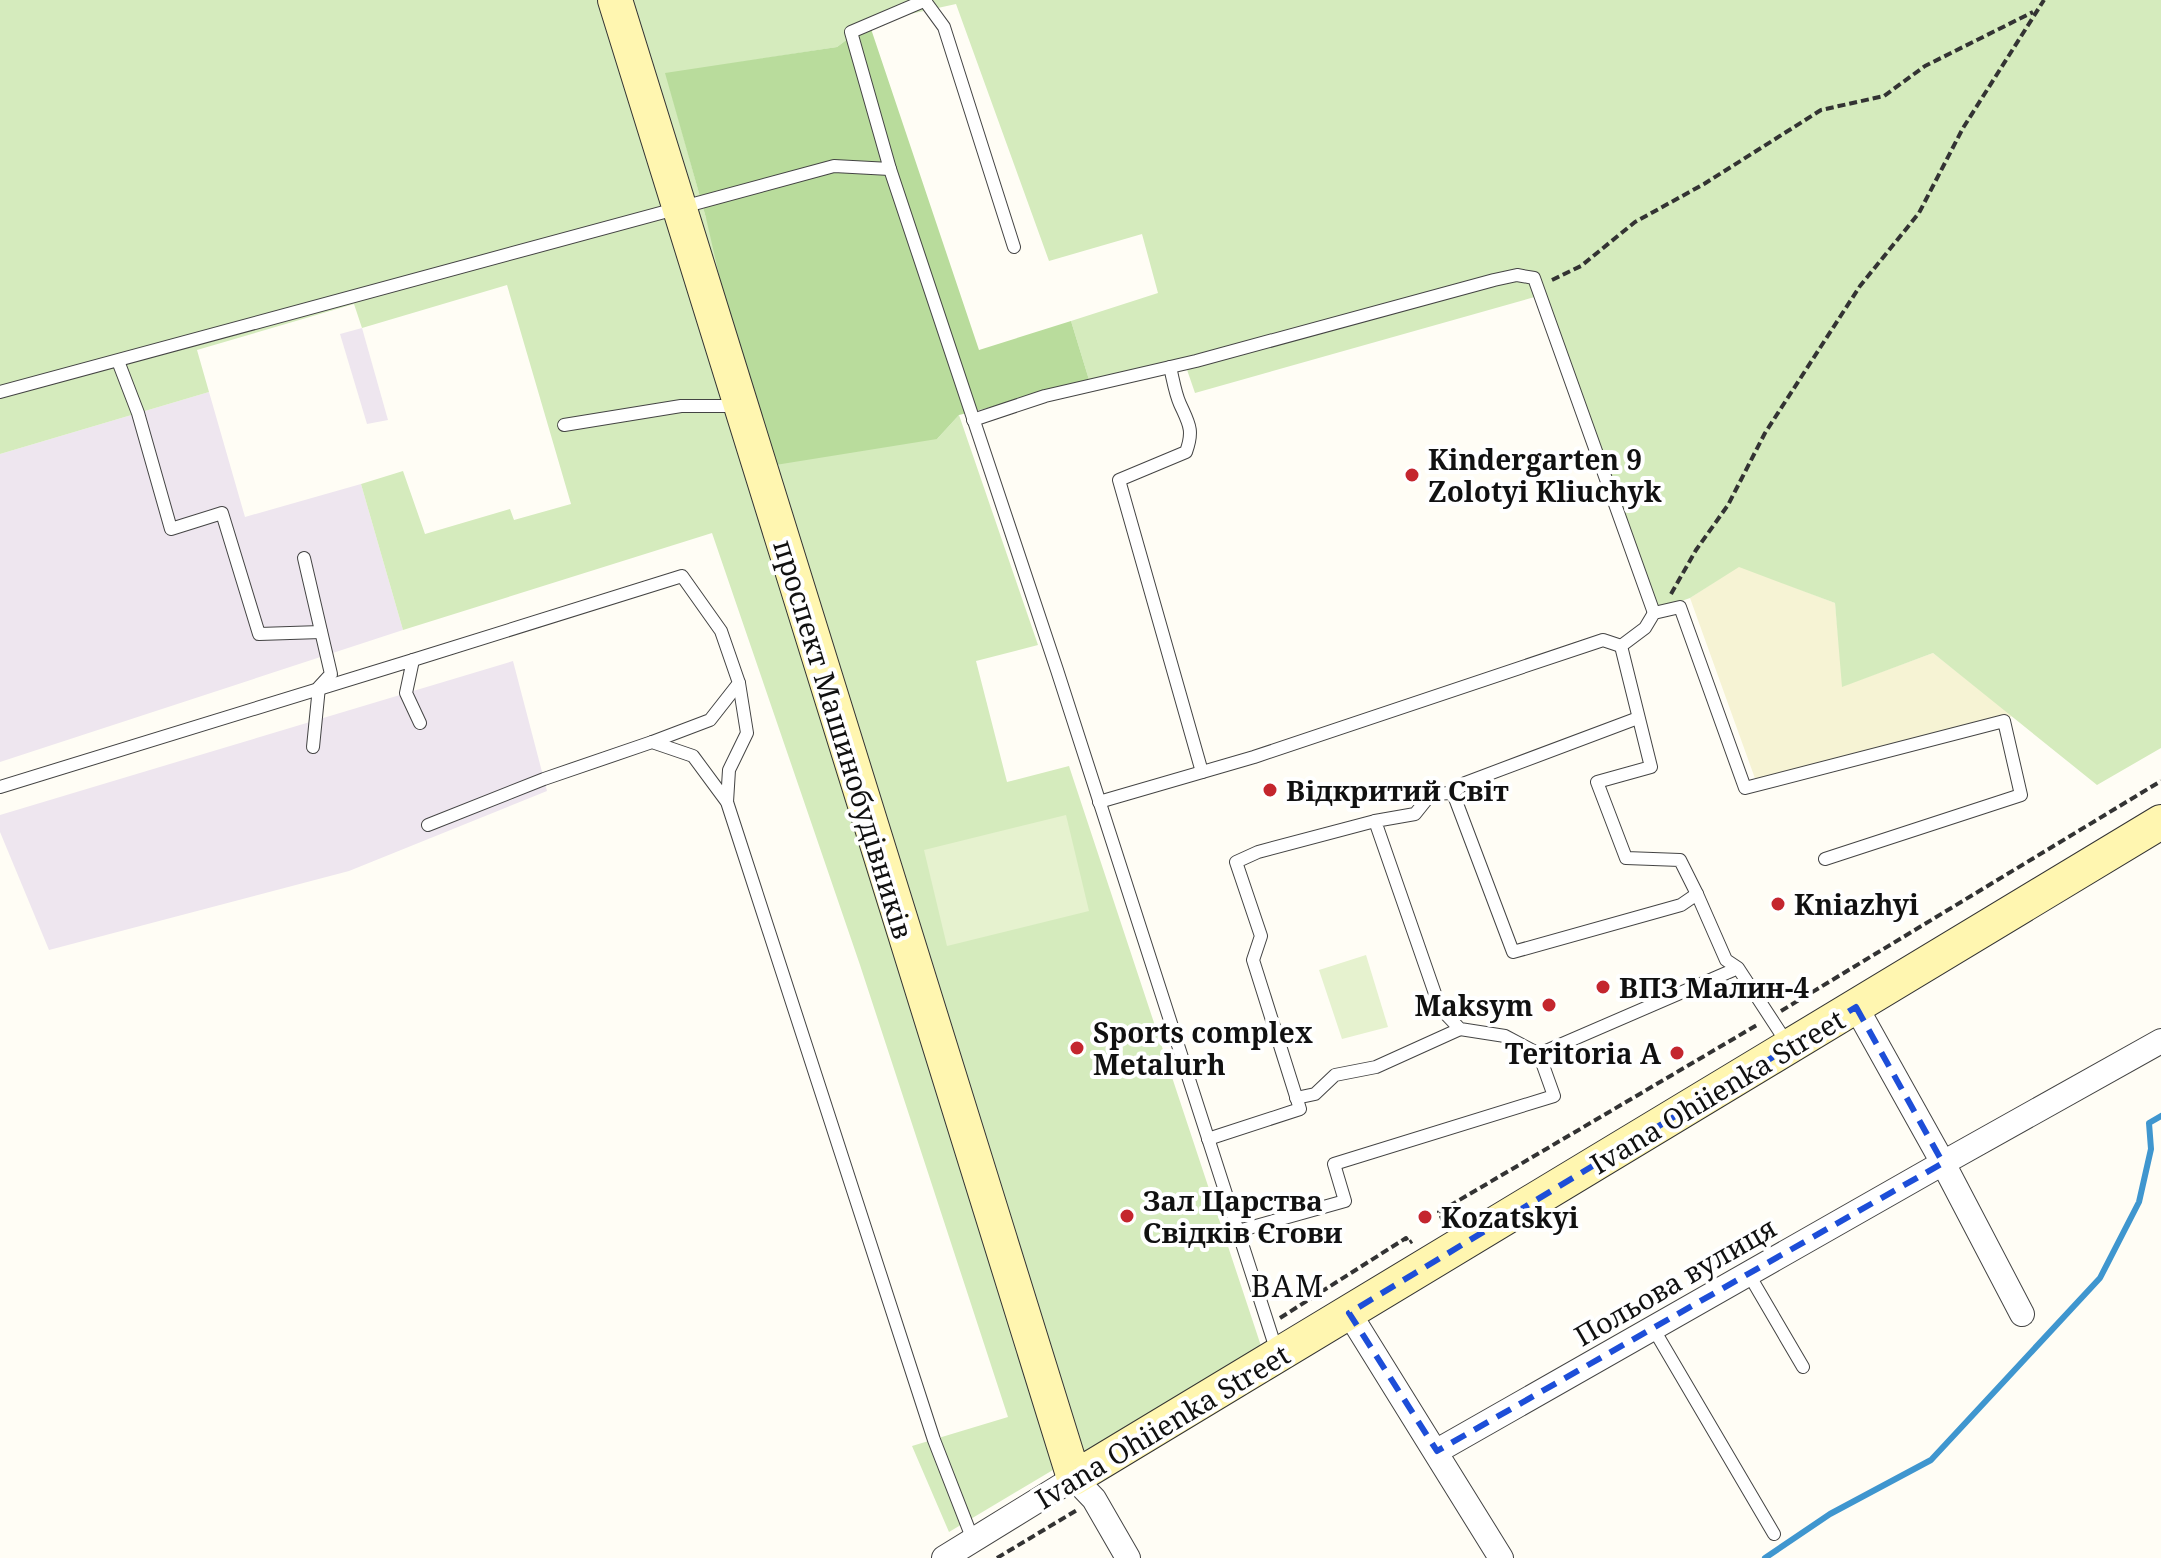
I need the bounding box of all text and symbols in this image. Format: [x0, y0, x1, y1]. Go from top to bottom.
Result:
place label: Kindergarten 9 Zolotyi Kliuchyk [1428, 440, 1662, 510]
marker: Kindergarten 9 Zolotyi Kliuchyk [1403, 466, 1421, 484]
street label: проспект Машинобудівників [765, 535, 923, 943]
place label: Відкритий Світ [1286, 771, 1509, 809]
marker: Відкритий Світ [1261, 781, 1279, 799]
place label: Kniazhyi [1794, 885, 1919, 923]
marker: Kniazhyi [1769, 895, 1787, 913]
place label: ВПЗ Малин-4 [1619, 968, 1809, 1006]
marker: ВПЗ Малин-4 [1594, 978, 1612, 996]
place label: Maksym [1414, 986, 1533, 1024]
marker: Maksym [1540, 996, 1558, 1014]
street label: Ivana Ohiienka Street [1583, 1000, 1851, 1182]
place label: Sports complex Metalurh [1093, 1013, 1313, 1083]
place label: Teritoria A [1505, 1034, 1662, 1072]
marker: Sports complex Metalurh [1068, 1039, 1086, 1057]
marker: Teritoria A [1668, 1044, 1686, 1062]
place label: Зал Царства Свідків Єгови [1143, 1181, 1343, 1251]
place label: Kozatskyi [1441, 1198, 1579, 1236]
marker: Зал Царства Свідків Єгови [1118, 1207, 1136, 1225]
marker: Kozatskyi [1416, 1208, 1434, 1226]
street label: Польова вулиця [1567, 1208, 1783, 1354]
district label: BAM [1251, 1265, 1325, 1306]
street label: Ivana Ohiienka Street [1028, 1335, 1296, 1517]

